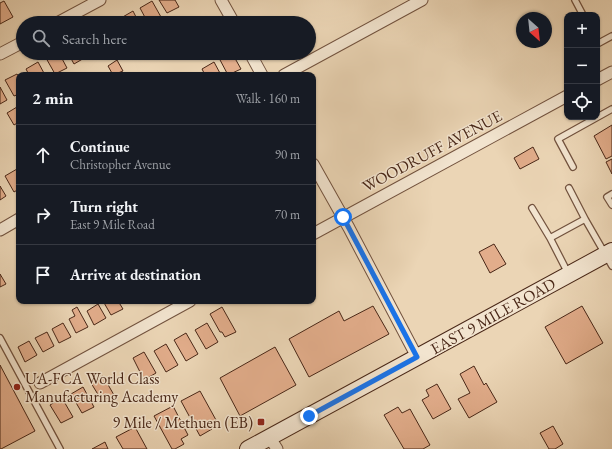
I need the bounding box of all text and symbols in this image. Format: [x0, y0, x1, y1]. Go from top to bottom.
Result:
north arrow [516, 12, 552, 48]
map controls [564, 12, 600, 120]
button: + [564, 12, 600, 48]
search box [16, 16, 316, 60]
icon: search [30, 27, 52, 49]
text: Search here [62, 29, 127, 48]
button: − [564, 48, 600, 84]
button: locate [564, 84, 600, 120]
text: 2 min [32, 87, 73, 109]
text: Walk · 160 m [236, 90, 300, 107]
street label: WOODRUFF AVENUE [358, 105, 506, 197]
text: Continue [70, 137, 130, 156]
icon: ahead [32, 144, 54, 166]
text: 90 m [275, 146, 300, 163]
text: Christopher Avenue [70, 156, 171, 173]
text: Turn right [70, 197, 138, 216]
icon: right [32, 204, 54, 226]
text: 70 m [275, 206, 300, 223]
route start [334, 208, 352, 226]
text: East 9 Mile Road [70, 216, 155, 233]
icon: arrive [32, 264, 54, 286]
text: Arrive at destination [70, 265, 201, 284]
street label: EAST 9 MILE ROAD [427, 273, 559, 359]
place label: UA-FCA World Class Manufacturing Academy [25, 368, 179, 407]
marker: UA-FCA World Class Manufacturing Academy [12, 382, 22, 392]
route end [300, 407, 318, 425]
place label: 9 Mile / Methuen (EB) [113, 412, 253, 433]
marker: 9 Mile / Methuen (EB) [256, 417, 266, 427]

